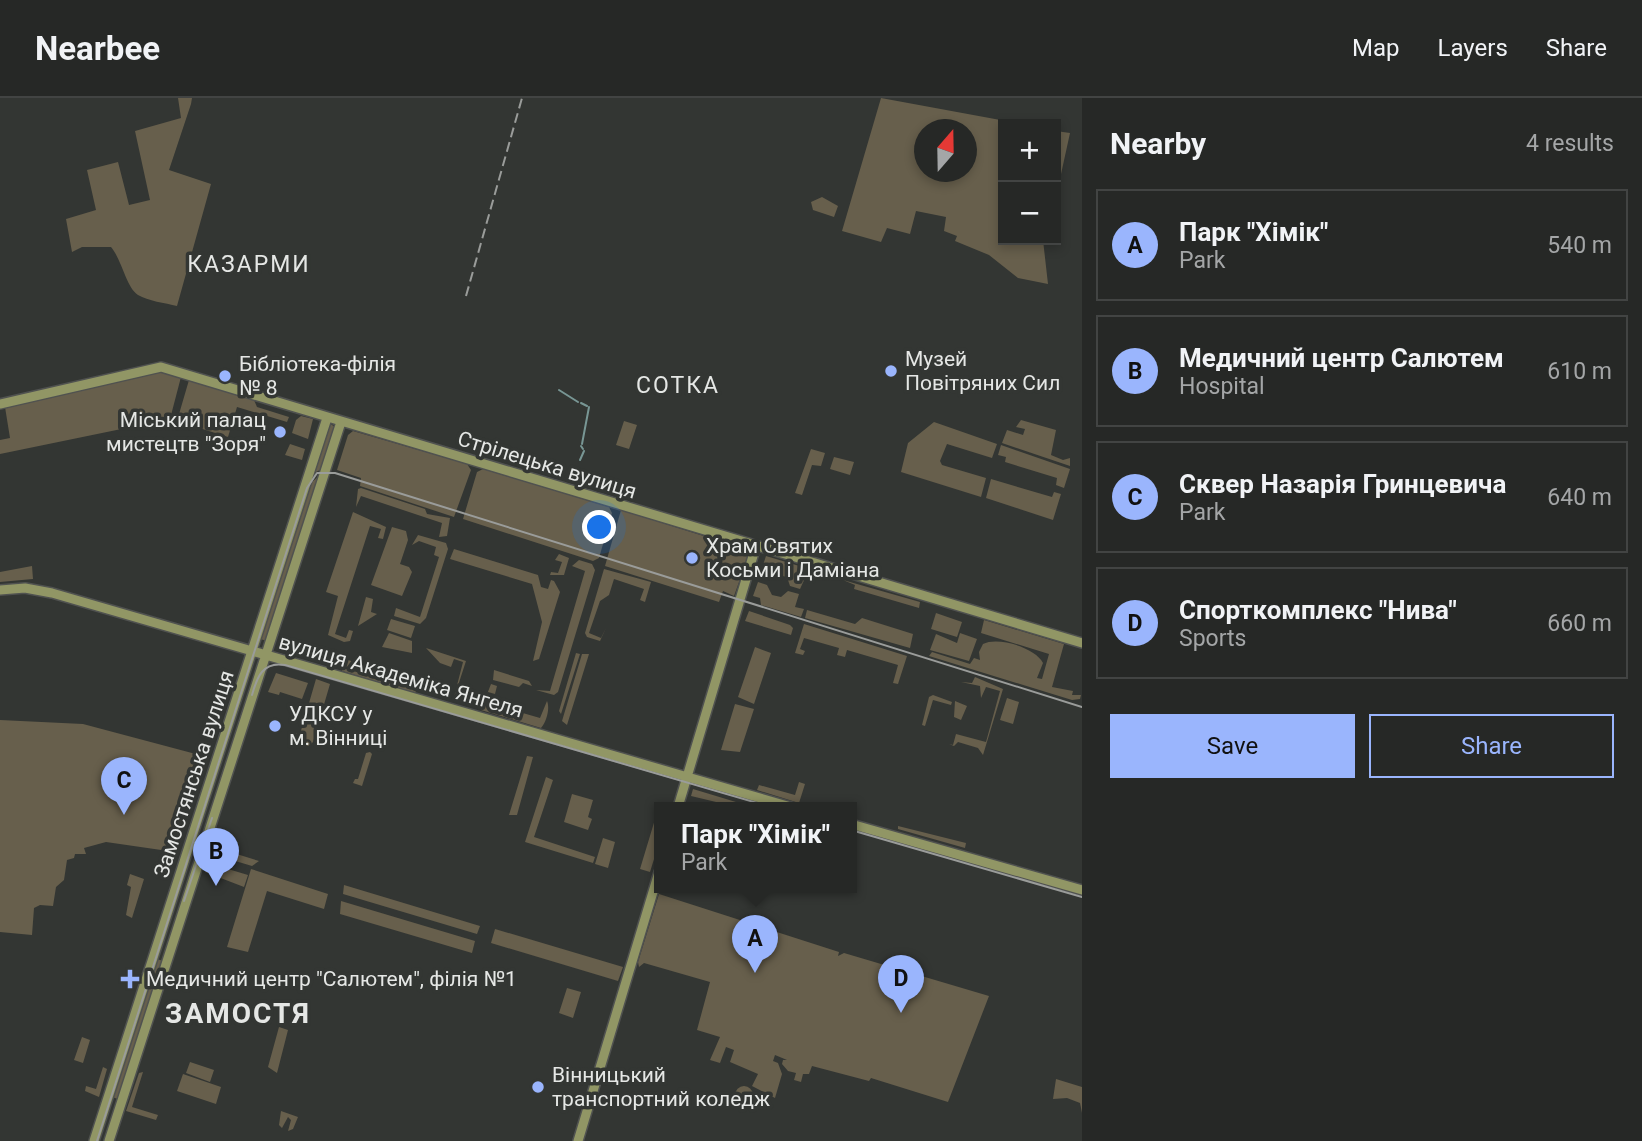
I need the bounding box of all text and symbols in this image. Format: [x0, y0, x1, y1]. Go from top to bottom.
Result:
text: Nearbee [35, 29, 160, 68]
text: Map [1352, 34, 1400, 62]
text: Layers [1438, 34, 1508, 62]
text: Share [1546, 34, 1607, 62]
north arrow [914, 119, 977, 182]
map controls [998, 119, 1061, 245]
button: + [998, 119, 1061, 182]
text: Nearby [1110, 126, 1206, 161]
text: 4 results [1526, 130, 1614, 157]
button: − [998, 182, 1061, 245]
text: Парк "Хімік" [1179, 217, 1328, 247]
text: A [1127, 232, 1143, 259]
text: 540 m [1547, 232, 1612, 259]
text: Park [1179, 247, 1225, 274]
district label: КАЗАРМИ [187, 251, 311, 278]
text: Медичний центр Салютем [1179, 343, 1504, 373]
place label: Музей Повітряних Сил [905, 347, 1060, 395]
place label: Бібліотека-філія № 8 [239, 352, 396, 400]
text: B [1128, 358, 1142, 385]
text: 610 m [1547, 358, 1612, 385]
marker: Музей Повітряних Сил [883, 363, 899, 379]
marker: Бібліотека-філія № 8 [217, 368, 233, 384]
district label: СОТКА [636, 372, 720, 399]
text: Hospital [1179, 373, 1265, 400]
place label: Міський палац мистецтв "Зоря" [106, 408, 266, 456]
marker: Міський палац мистецтв "Зоря" [272, 424, 288, 440]
street label: Стрілецька вулиця [455, 426, 639, 504]
text: Сквер Назарія Гринцевича [1179, 469, 1506, 499]
text: C [1127, 484, 1143, 511]
text: 640 m [1547, 484, 1612, 511]
text: Park [1179, 499, 1225, 526]
your location [582, 510, 616, 544]
place label: Храм Святих Косьми і Даміана [706, 534, 880, 582]
marker: Храм Святих Косьми і Даміана [684, 550, 700, 566]
text: Спорткомплекс "Нива" [1179, 595, 1457, 625]
text: D [1128, 610, 1142, 637]
text: 660 m [1547, 610, 1612, 637]
text: Sports [1179, 625, 1246, 652]
street label: вулиця Академіка Янгеля [276, 630, 526, 722]
street label: Замостянська вулиця [149, 667, 239, 881]
place label: УДКСУ у м. Вінниці [289, 702, 387, 750]
button: Save [1110, 714, 1355, 778]
button: Share [1369, 714, 1614, 778]
marker: УДКСУ у м. Вінниці [267, 718, 283, 734]
pin: C [101, 757, 147, 815]
popup [654, 802, 857, 893]
text: Парк "Хімік" [681, 819, 830, 849]
pin: B [193, 828, 239, 886]
text: Park [681, 849, 727, 876]
pin: A [732, 915, 778, 973]
pin: D [878, 955, 924, 1013]
place label: Медичний центр "Салютем", філія №1 [146, 967, 517, 991]
marker: Медичний центр "Салютем", філія №1 [120, 969, 140, 989]
district label: ЗАМОСТЯ [165, 997, 311, 1030]
place label: Вінницький транспортний коледж [552, 1063, 770, 1111]
marker: Вінницький транспортний коледж [530, 1079, 546, 1095]

